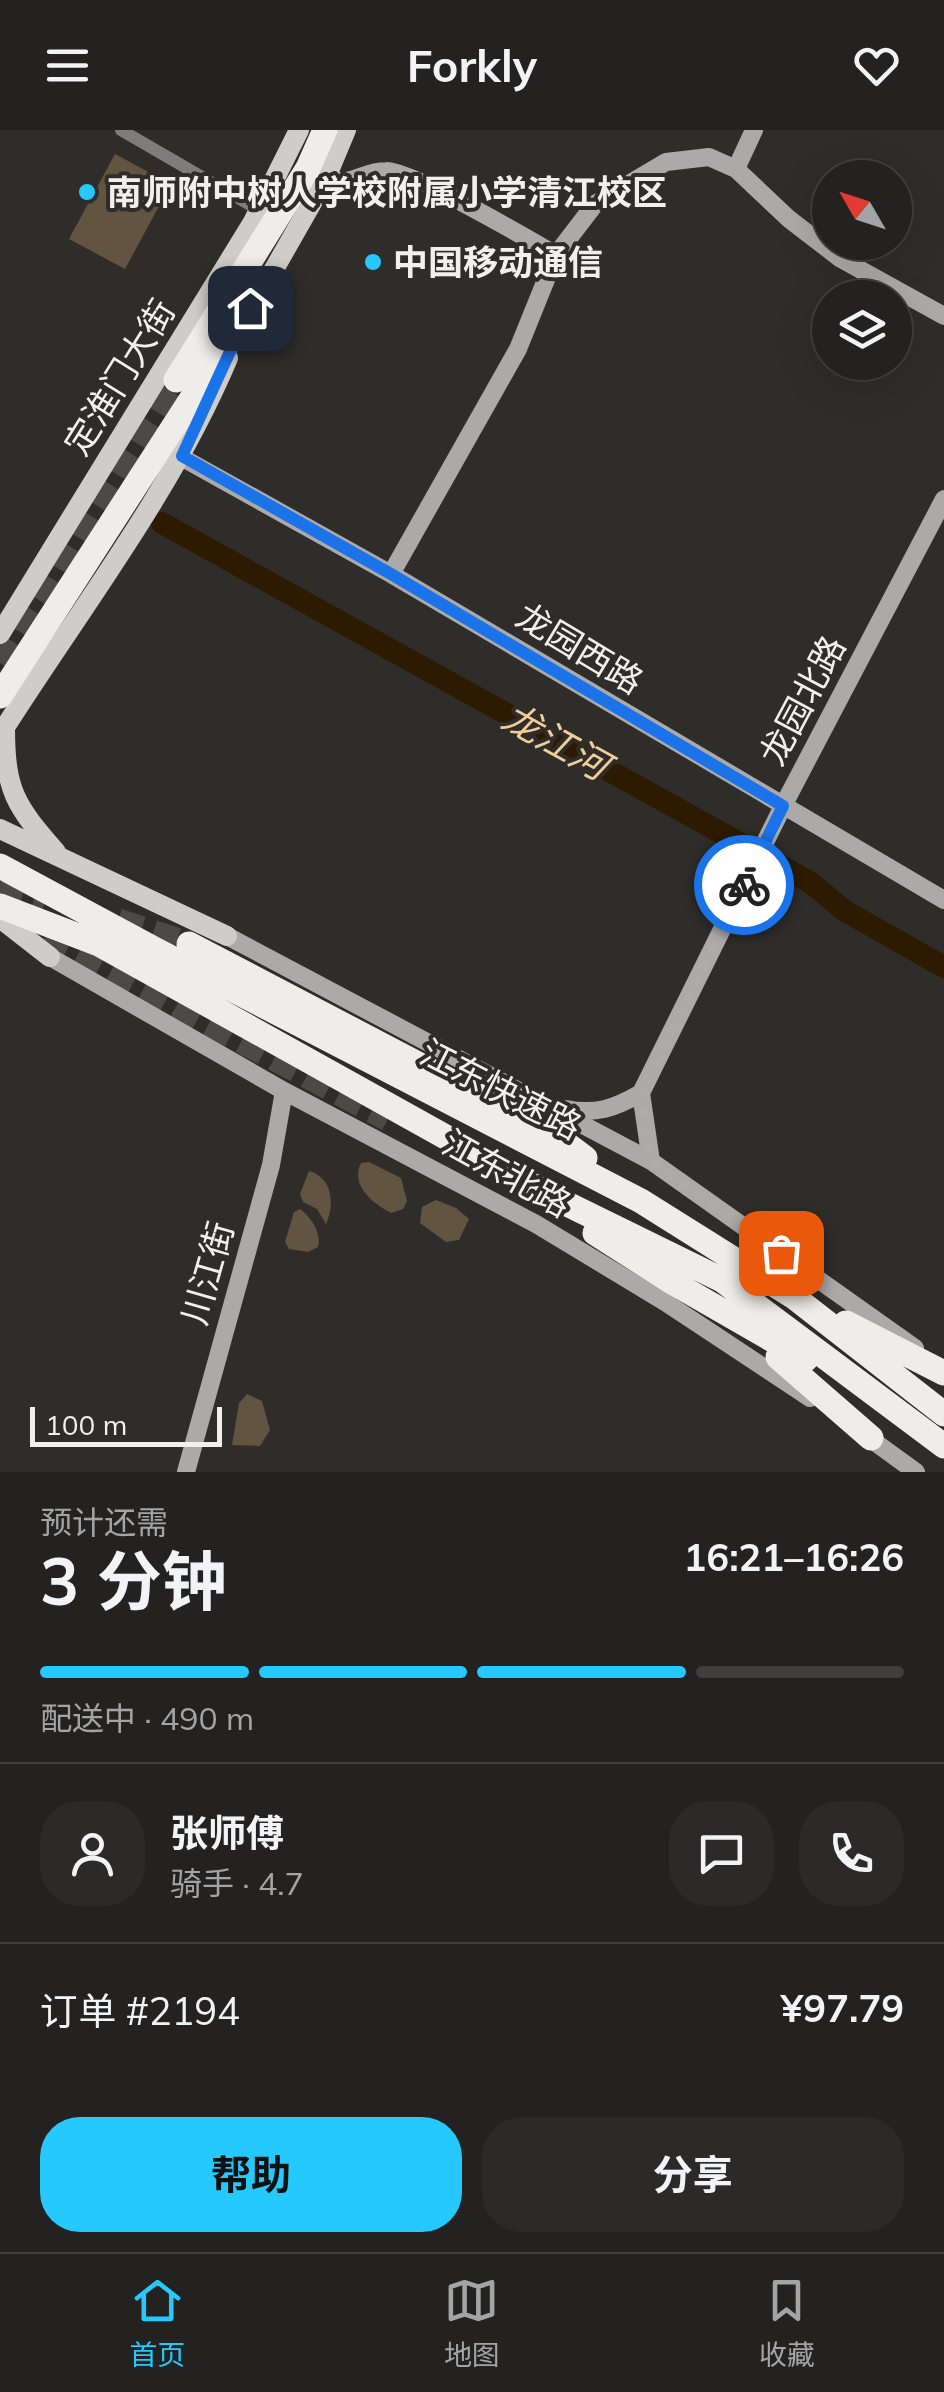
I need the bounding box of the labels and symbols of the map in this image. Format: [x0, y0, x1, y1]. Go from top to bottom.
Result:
north arrow [812, 160, 912, 260]
place label: 南师附中树人学校附属小学清江校区 [107, 170, 667, 214]
marker: 南师附中树人学校附属小学清江校区 [76, 181, 98, 203]
place label: 中国移动通信 [393, 240, 603, 284]
marker: 中国移动通信 [362, 251, 384, 273]
pin [208, 266, 293, 351]
street label: 定淮门大街 [54, 291, 184, 463]
street label: 龙园西路 [509, 593, 651, 703]
street label: 龙园北路 [750, 628, 854, 772]
water label: 龙江河 [495, 692, 624, 793]
courier [694, 835, 794, 935]
street label: 江东快速路 [413, 1030, 589, 1148]
street label: 江东北路 [435, 1120, 579, 1226]
pin [739, 1211, 824, 1296]
street label: 川江街 [171, 1216, 243, 1330]
scale bar [30, 1402, 222, 1446]

